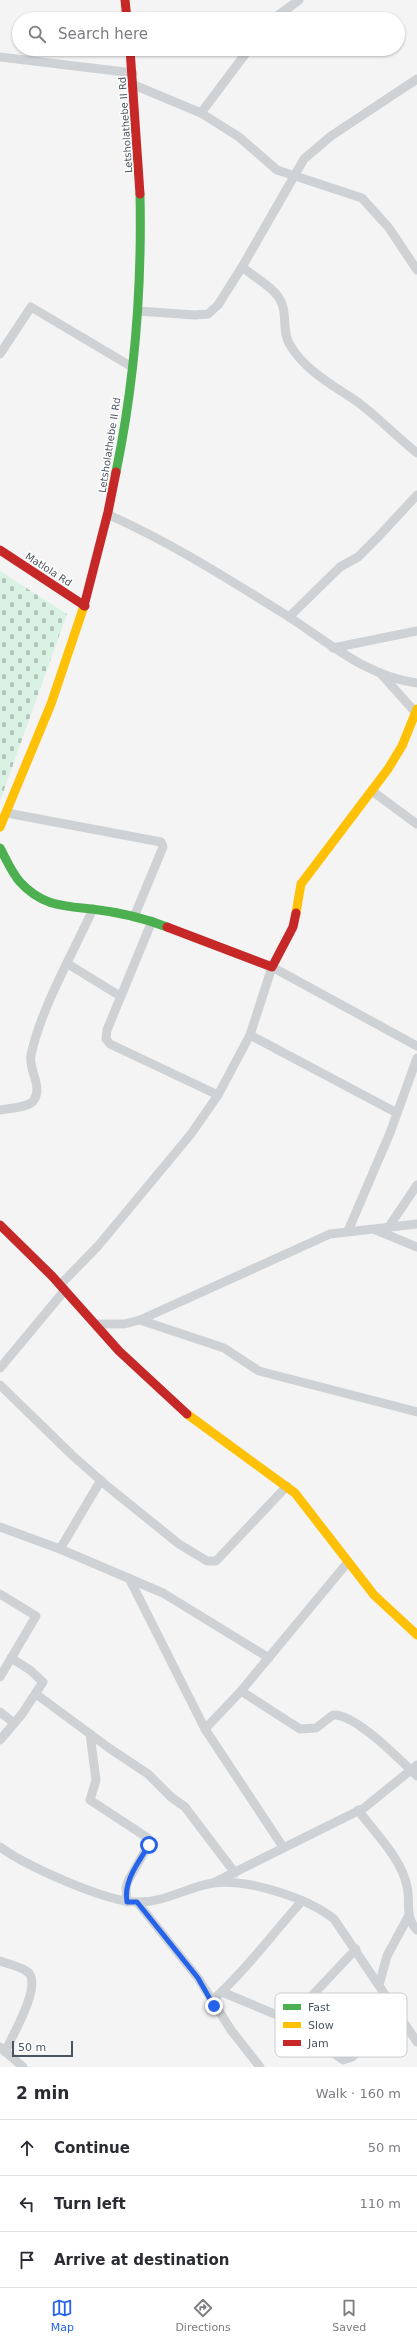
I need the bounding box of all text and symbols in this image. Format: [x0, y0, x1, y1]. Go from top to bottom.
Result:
search box [12, 12, 405, 56]
icon: search [26, 23, 48, 45]
text: Search here [58, 25, 148, 43]
street label: Letsholathebe II Rd [117, 76, 134, 173]
street label: Letsholathebe II Rd [97, 397, 122, 494]
street label: Matlola Rd [24, 550, 74, 588]
route start [140, 1836, 158, 1854]
legend [275, 1993, 407, 2057]
route end [205, 1997, 223, 2015]
text: Fast [308, 2001, 331, 2014]
text: Slow [308, 2019, 334, 2032]
text: Jam [307, 2037, 329, 2050]
scale bar [12, 2039, 73, 2058]
text: 50 m [18, 2041, 46, 2054]
text: 2 min [16, 2083, 69, 2103]
text: Walk · 160 m [316, 2086, 401, 2101]
icon: ahead [16, 2137, 38, 2159]
text: Continue [54, 2139, 130, 2157]
text: 50 m [368, 2140, 401, 2155]
icon: left [16, 2193, 38, 2215]
text: Turn left [54, 2195, 126, 2213]
text: 110 m [359, 2196, 401, 2211]
icon: arrive [16, 2249, 38, 2271]
text: Arrive at destination [54, 2251, 229, 2269]
tab: Map [51, 2297, 74, 2334]
tab: Directions [175, 2297, 231, 2334]
tab: Saved [332, 2297, 366, 2334]

